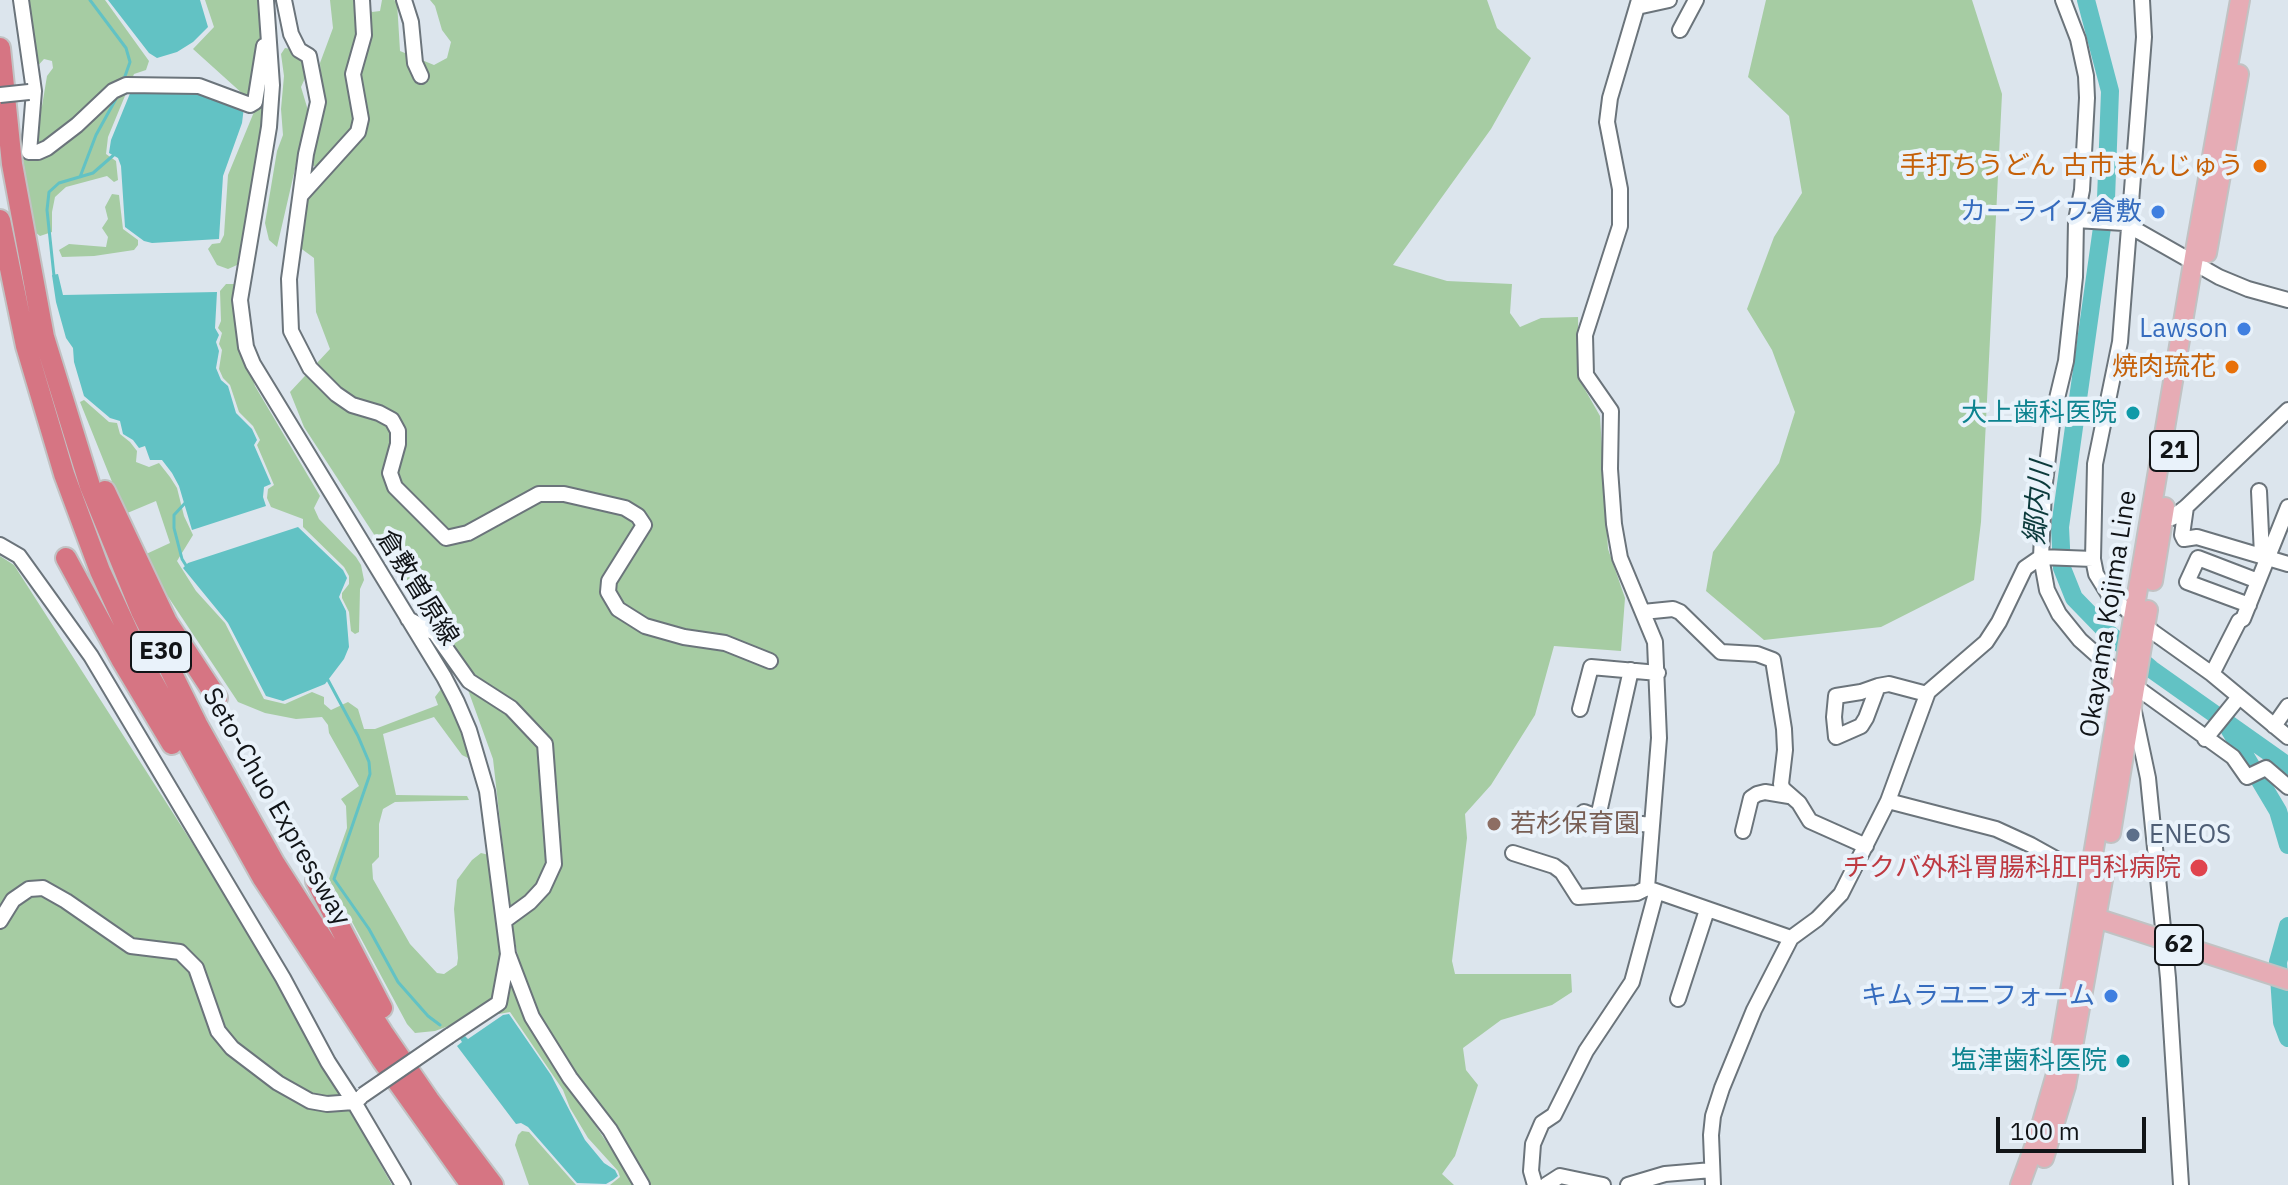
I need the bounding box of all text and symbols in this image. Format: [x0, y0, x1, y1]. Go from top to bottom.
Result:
place label: 手打ちうどん 古市まんじゅう [1900, 150, 2244, 182]
marker: 手打ちうどん 古市まんじゅう [2251, 157, 2269, 175]
place label: カーライフ倉敷 [1960, 196, 2142, 228]
marker: カーライフ倉敷 [2149, 203, 2167, 221]
place label: Lawson [2139, 313, 2228, 345]
marker: Lawson [2235, 320, 2253, 338]
place label: 焼肉琉花 [2112, 351, 2216, 383]
marker: 焼肉琉花 [2223, 358, 2241, 376]
place label: 大上歯科医院 [1961, 397, 2117, 429]
marker: 大上歯科医院 [2124, 404, 2142, 422]
road number: 21 [2150, 431, 2198, 471]
water label: 郷内川 [2019, 460, 2059, 546]
street label: Okayama Kojima Line [2074, 488, 2144, 740]
street label: 倉敷曽原線 [369, 525, 465, 651]
road number: E30 [131, 632, 191, 672]
street label: Seto-Chuo Expressway [195, 683, 357, 931]
place label: 若杉保育園 [1510, 808, 1640, 840]
marker: 若杉保育園 [1485, 815, 1503, 833]
place label: ENEOS [2149, 819, 2231, 851]
marker: ENEOS [2124, 826, 2142, 844]
place label: チクバ外科胃腸科肛門科病院 [1843, 852, 2181, 884]
marker: チクバ外科胃腸科肛門科病院 [2188, 857, 2210, 879]
road number: 62 [2155, 925, 2203, 965]
place label: キムラユニフォーム [1861, 980, 2095, 1012]
marker: キムラユニフォーム [2102, 987, 2120, 1005]
place label: 塩津歯科医院 [1951, 1045, 2107, 1077]
marker: 塩津歯科医院 [2114, 1052, 2132, 1070]
scale bar [2000, 1101, 2150, 1151]
text: 100 m [2010, 1115, 2080, 1147]

